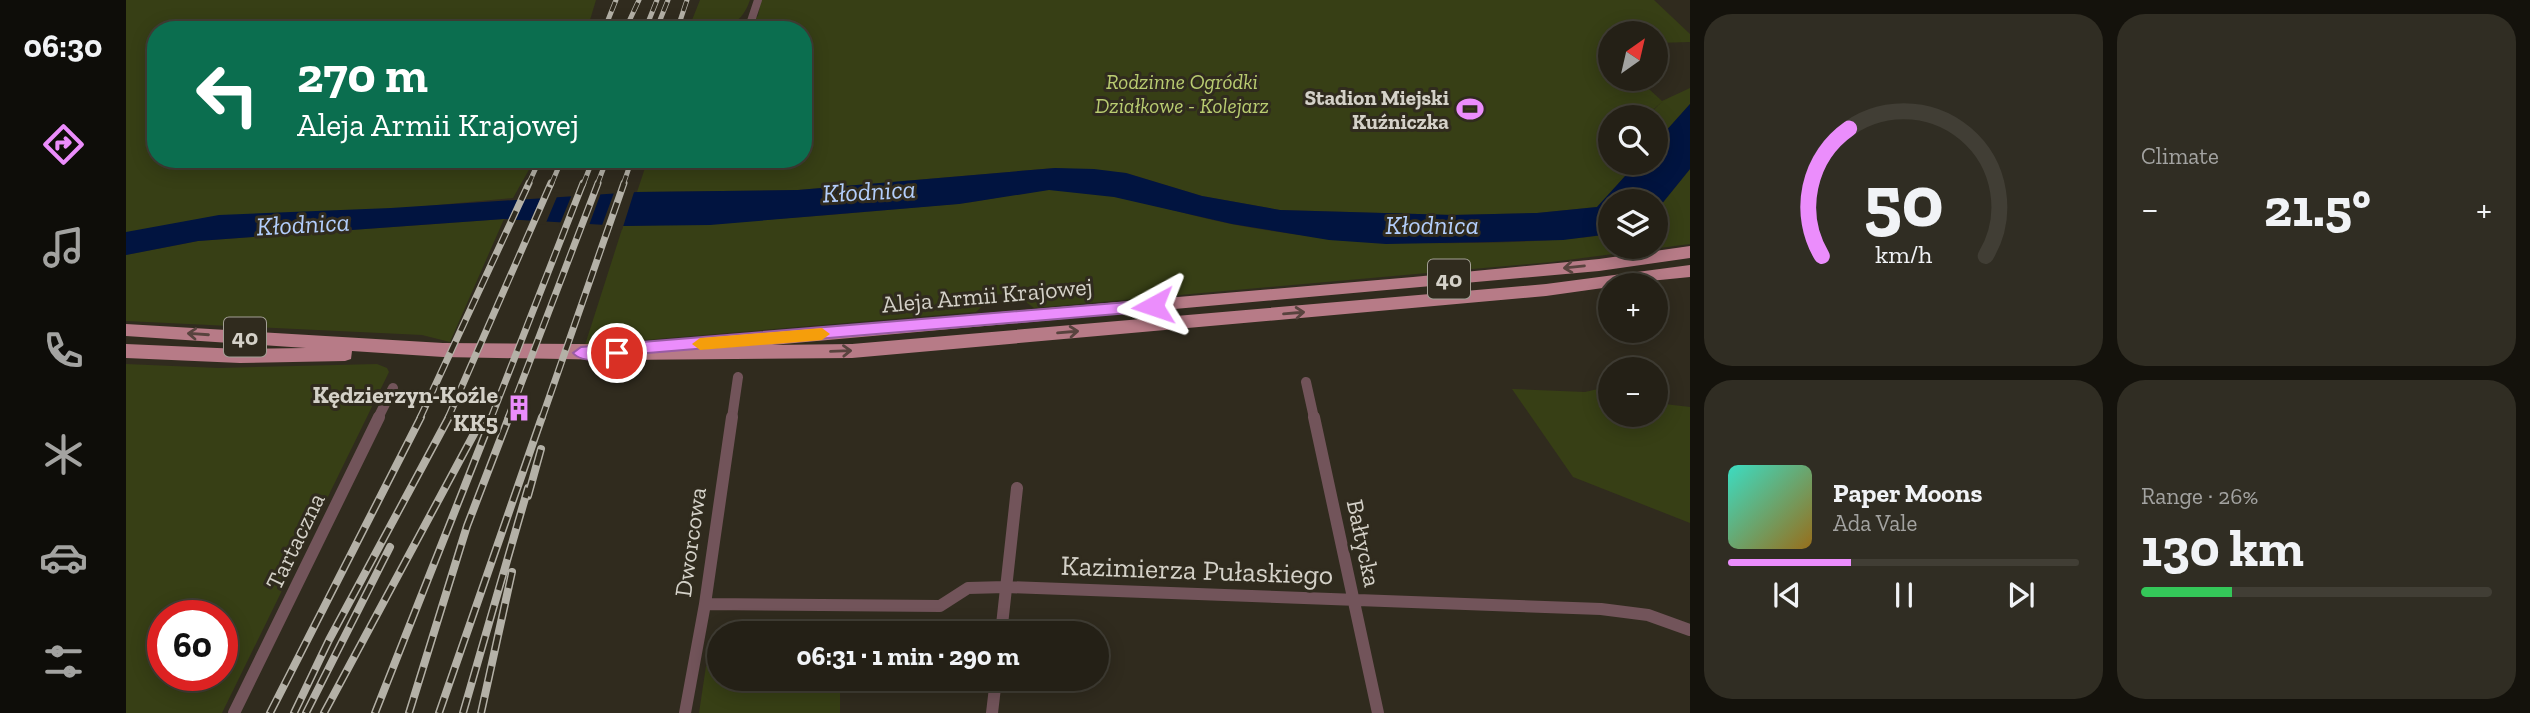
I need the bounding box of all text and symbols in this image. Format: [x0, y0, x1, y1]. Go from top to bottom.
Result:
north arrow [1598, 21, 1668, 91]
map controls [1598, 21, 1668, 427]
text: 06:30 [23, 27, 103, 65]
text: 270 m [297, 46, 428, 105]
icon: left [182, 49, 273, 140]
park label: Rodzinne Ogródki Działkowe - Kolejarz [1095, 69, 1269, 118]
place label: Stadion Miejski Kuźniczka [1304, 85, 1449, 134]
sports icon: Stadion Miejski Kuźniczka [1455, 94, 1485, 124]
button: search [1598, 105, 1668, 175]
text: Aleja Armii Krajowej [297, 106, 579, 144]
icon: directions [39, 120, 88, 169]
text: Climate [2141, 142, 2219, 170]
text: 50 [1864, 157, 1943, 245]
water label: Kłodnica [821, 173, 917, 209]
text: 21.5° [2264, 177, 2371, 239]
text: − [2141, 186, 2159, 232]
text: + [2476, 186, 2492, 232]
button: layers [1598, 189, 1668, 259]
water label: Kłodnica [255, 206, 351, 242]
water label: Kłodnica [1385, 209, 1479, 241]
icon: music [39, 223, 88, 272]
text: km/h [1875, 239, 1932, 269]
road number: 40 [1428, 260, 1470, 298]
one-way arrow [1563, 261, 1586, 274]
position arrow [1116, 269, 1190, 343]
street label: Aleja Armii Krajowej [880, 271, 1094, 319]
button: + [1598, 273, 1668, 343]
one-way arrow [1282, 306, 1305, 319]
road number: 40 [224, 318, 266, 356]
pin [587, 323, 647, 383]
one-way arrow [1056, 325, 1078, 338]
icon: phone [39, 326, 88, 375]
one-way arrow [187, 328, 210, 341]
icon: arrive [598, 334, 636, 372]
one-way arrow [829, 344, 852, 358]
button: − [1598, 357, 1668, 427]
place label: Kędzierzyn-Koźle KK5 [312, 380, 498, 437]
building icon: Kędzierzyn-Koźle KK5 [504, 393, 534, 423]
icon: climate [39, 430, 88, 479]
text: Paper Moons [1833, 477, 1982, 509]
text: Range · 26% [2141, 482, 2258, 510]
street label: Dworcowa [668, 485, 712, 599]
street label: Tartaczna [259, 488, 331, 594]
street label: Bałtycka [1341, 497, 1387, 590]
text: Ada Vale [1833, 509, 1917, 537]
text: 130 km [2141, 517, 2304, 579]
icon: car [39, 533, 88, 582]
street label: Kazimierza Pułaskiego [1060, 549, 1334, 591]
icon: previous [1768, 576, 1806, 614]
icon: pause [1885, 576, 1923, 614]
icon: next [2002, 576, 2040, 614]
speed limit sign: 60 [147, 600, 238, 691]
icon: filters [39, 637, 88, 686]
text: 06:31 · 1 min · 290 m [797, 640, 1019, 672]

